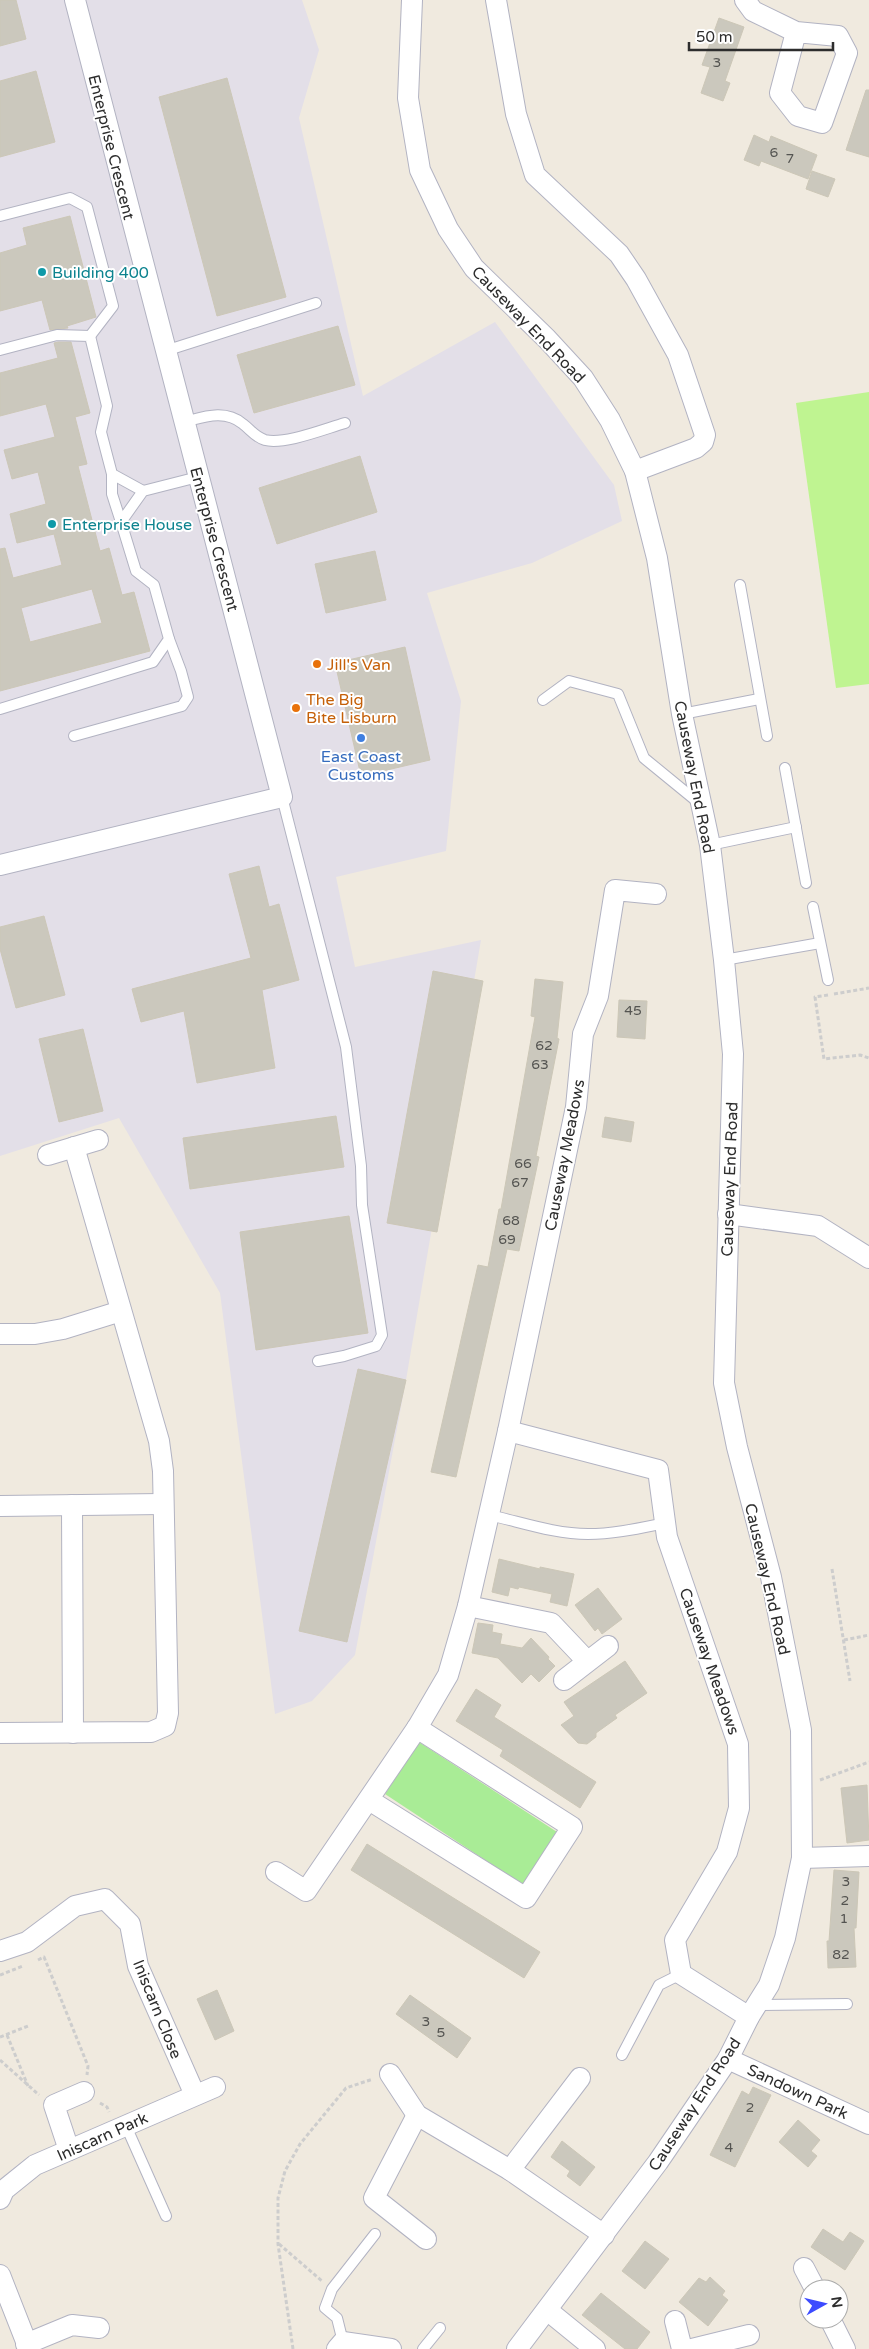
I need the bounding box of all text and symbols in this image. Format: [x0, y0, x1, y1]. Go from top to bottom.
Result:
scale bar [689, 20, 833, 52]
text: 50 m [696, 28, 733, 46]
house number: 3 [713, 54, 721, 71]
street label: Enterprise Crescent [83, 73, 139, 222]
house number: 6 [770, 144, 779, 161]
house number: 7 [786, 150, 794, 167]
street label: Causeway End Road [467, 262, 589, 387]
place label: Building 400 [52, 263, 149, 283]
marker: Building 400 [36, 266, 48, 278]
street label: Enterprise Crescent [185, 465, 243, 614]
place label: Enterprise House [62, 515, 192, 535]
marker: Enterprise House [46, 518, 58, 530]
place label: Jill's Van [327, 655, 391, 675]
marker: Jill's Van [311, 658, 323, 670]
place label: The Big Bite Lisburn [306, 690, 397, 728]
street label: Causeway End Road [669, 699, 719, 855]
marker: The Big Bite Lisburn [290, 702, 302, 714]
marker: East Coast Customs [355, 732, 367, 744]
place label: East Coast Customs [321, 747, 401, 785]
house number: 45 [624, 1002, 642, 1019]
house number: 62 [535, 1037, 553, 1054]
house number: 63 [531, 1056, 549, 1073]
street label: Causeway Meadows [540, 1078, 589, 1233]
street label: Causeway End Road [717, 1101, 743, 1257]
house number: 66 [514, 1155, 532, 1172]
house number: 67 [511, 1174, 529, 1191]
house number: 68 [502, 1212, 520, 1229]
house number: 69 [498, 1231, 516, 1248]
street label: Causeway End Road [740, 1501, 794, 1657]
street label: Causeway Meadows [675, 1585, 744, 1737]
house number: 3 [842, 1873, 850, 1890]
house number: 2 [841, 1892, 849, 1909]
house number: 1 [840, 1910, 848, 1927]
house number: 82 [832, 1946, 850, 1963]
street label: Iniscarn Close [128, 1957, 186, 2062]
house number: 3 [422, 2013, 430, 2030]
house number: 5 [437, 2024, 445, 2041]
street label: Causeway End Road [644, 2034, 745, 2175]
street label: Sandown Park [744, 2060, 851, 2124]
house number: 2 [746, 2099, 754, 2116]
street label: Iniscarn Park [54, 2108, 151, 2166]
house number: 4 [725, 2139, 734, 2156]
north arrow [799, 2279, 849, 2329]
text: N [827, 2296, 846, 2309]

